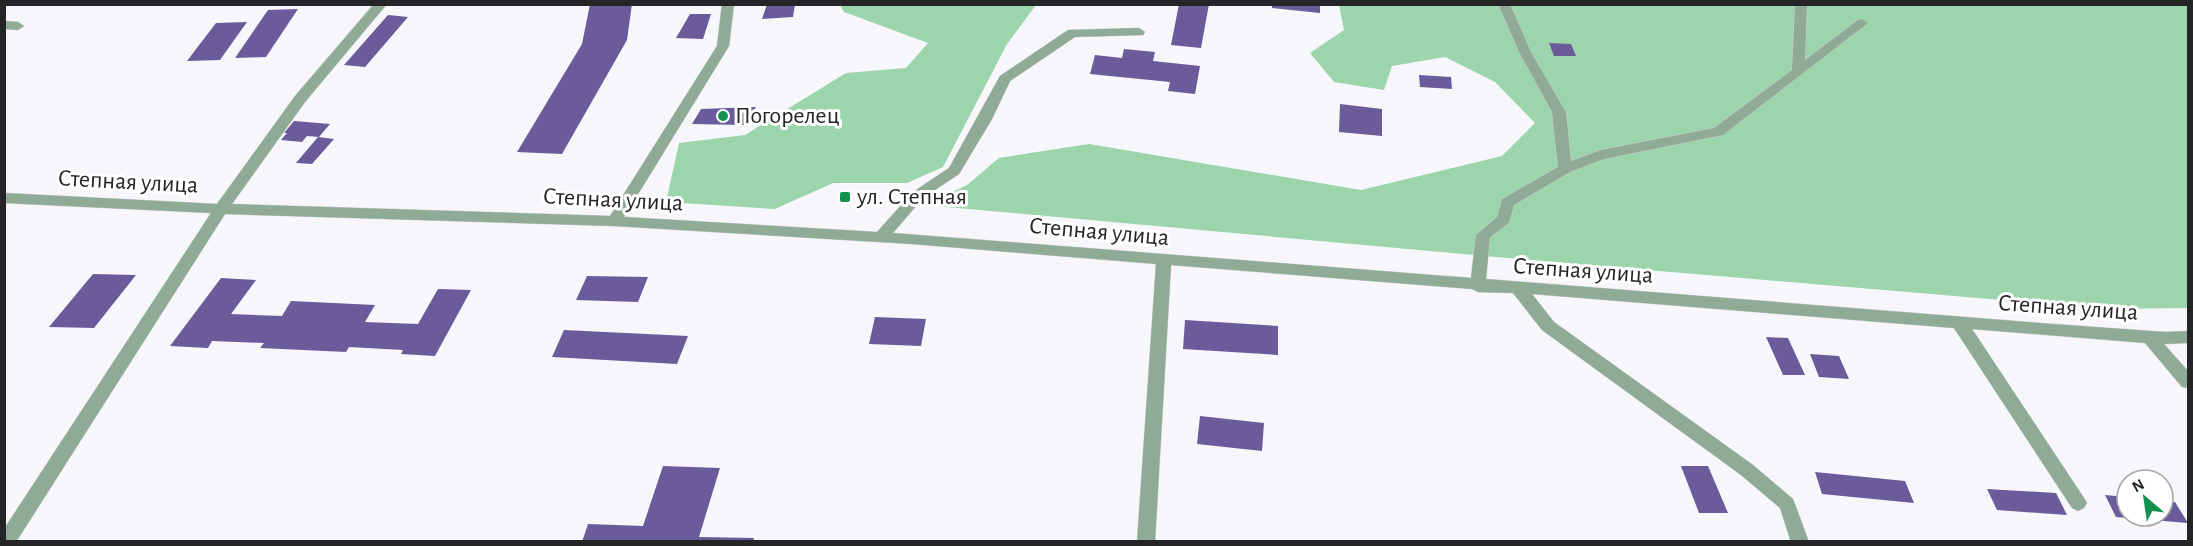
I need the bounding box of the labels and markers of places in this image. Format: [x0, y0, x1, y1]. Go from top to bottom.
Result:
place label: Погорелец [735, 104, 840, 128]
marker: Погорелец [716, 109, 730, 123]
place label: ул. Степная [856, 185, 967, 209]
marker: ул. Степная [838, 190, 852, 204]

